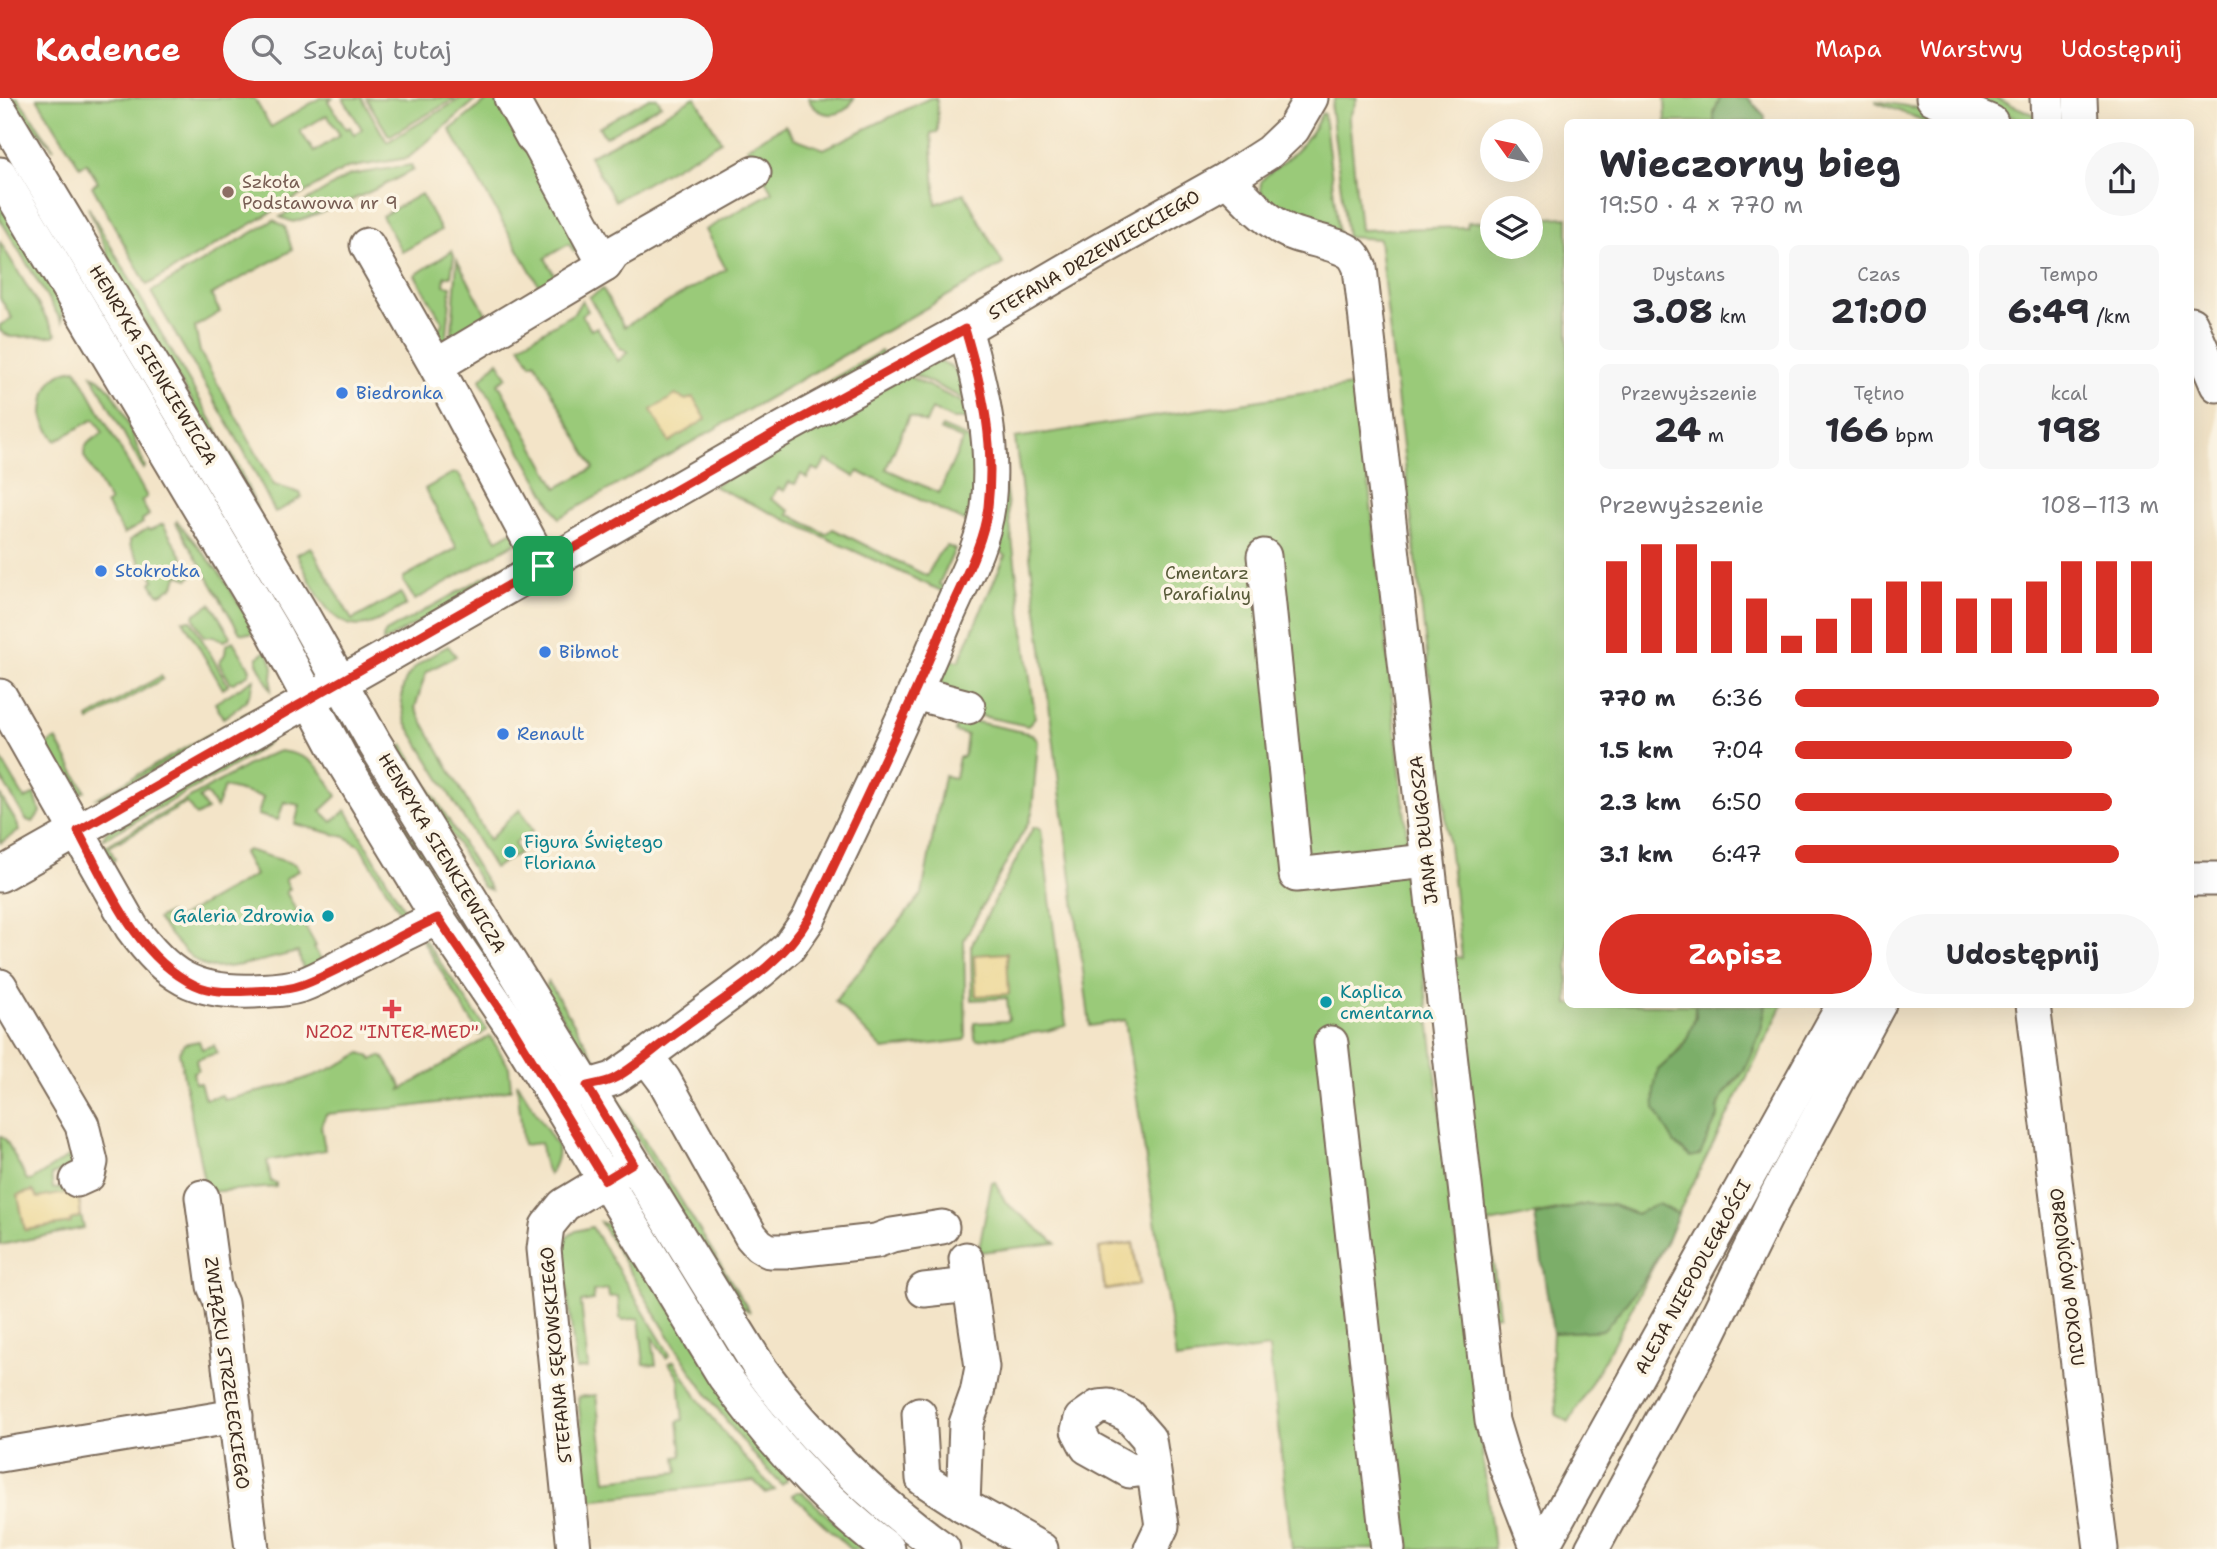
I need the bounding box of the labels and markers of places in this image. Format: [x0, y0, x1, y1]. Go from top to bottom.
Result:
place label: Szkoła Podstawowa nr 9 [242, 170, 398, 215]
marker: Szkoła Podstawowa nr 9 [220, 184, 236, 200]
place label: Biedronka [356, 381, 443, 405]
marker: Biedronka [334, 385, 350, 401]
pin [513, 536, 573, 596]
place label: Stokrotka [115, 559, 200, 583]
marker: Stokrotka [93, 563, 109, 579]
place label: Bibmot [559, 640, 619, 664]
marker: Bibmot [537, 644, 553, 660]
place label: Renault [517, 722, 585, 746]
marker: Renault [495, 726, 511, 742]
place label: Figura Świętego Floriana [524, 830, 663, 875]
marker: Figura Świętego Floriana [502, 844, 518, 860]
place label: Galeria Zdrowia [173, 904, 314, 928]
marker: Galeria Zdrowia [320, 908, 336, 924]
place label: Kaplica cmentarna [1340, 980, 1433, 1025]
marker: Kaplica cmentarna [1318, 994, 1334, 1010]
marker: NZOZ "INTER-MED" [382, 999, 402, 1019]
place label: NZOZ "INTER-MED" [305, 1020, 479, 1044]

